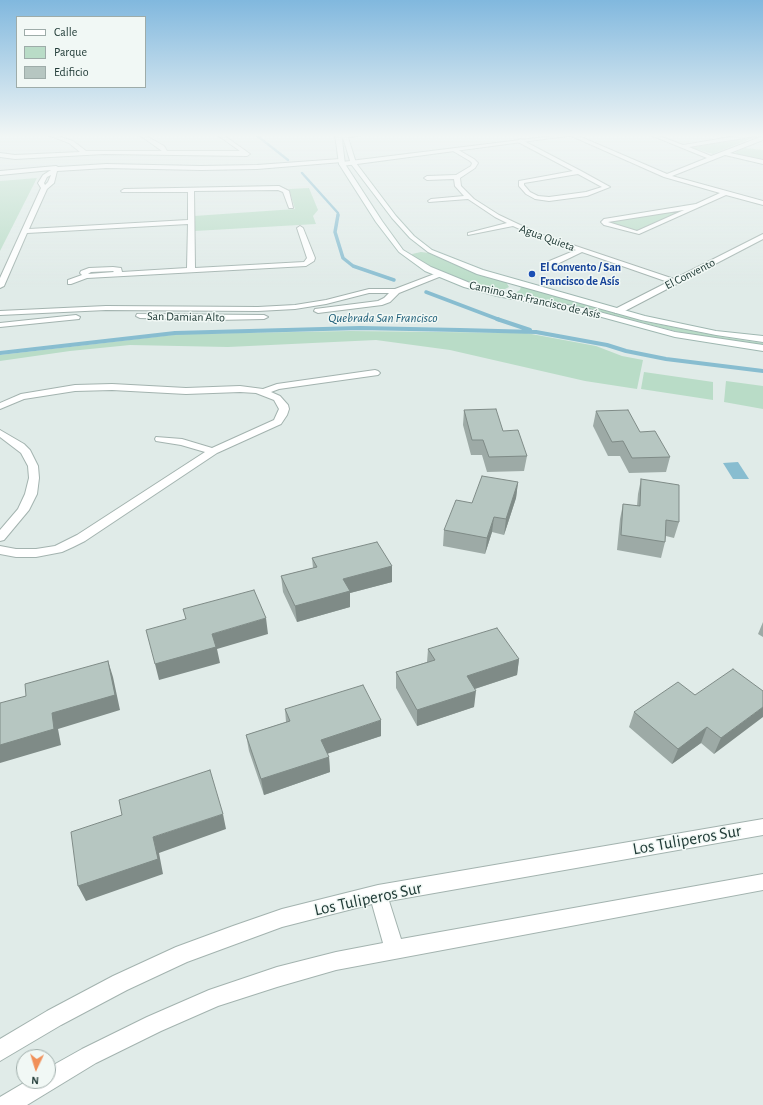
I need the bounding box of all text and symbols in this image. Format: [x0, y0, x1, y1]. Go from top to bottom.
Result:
legend [16, 16, 146, 88]
text: Calle [54, 26, 77, 38]
text: Parque [54, 46, 87, 58]
text: Edificio [54, 66, 89, 78]
street label: Agua Quieta [517, 221, 577, 255]
street label: El Convento [662, 255, 718, 293]
place label: El Convento / San Francisco de Asís [540, 260, 621, 288]
marker: El Convento / San Francisco de Asís [527, 269, 537, 279]
street label: Camino San Francisco de Asís [468, 278, 602, 322]
street label: San Damian Alto [147, 309, 225, 325]
water label: Quebrada San Francisco [328, 310, 438, 326]
street label: Los Tuliperos Sur [631, 820, 743, 860]
street label: Los Tuliperos Sur [312, 878, 424, 920]
north arrow [16, 1049, 56, 1089]
text: N [31, 1075, 39, 1086]

